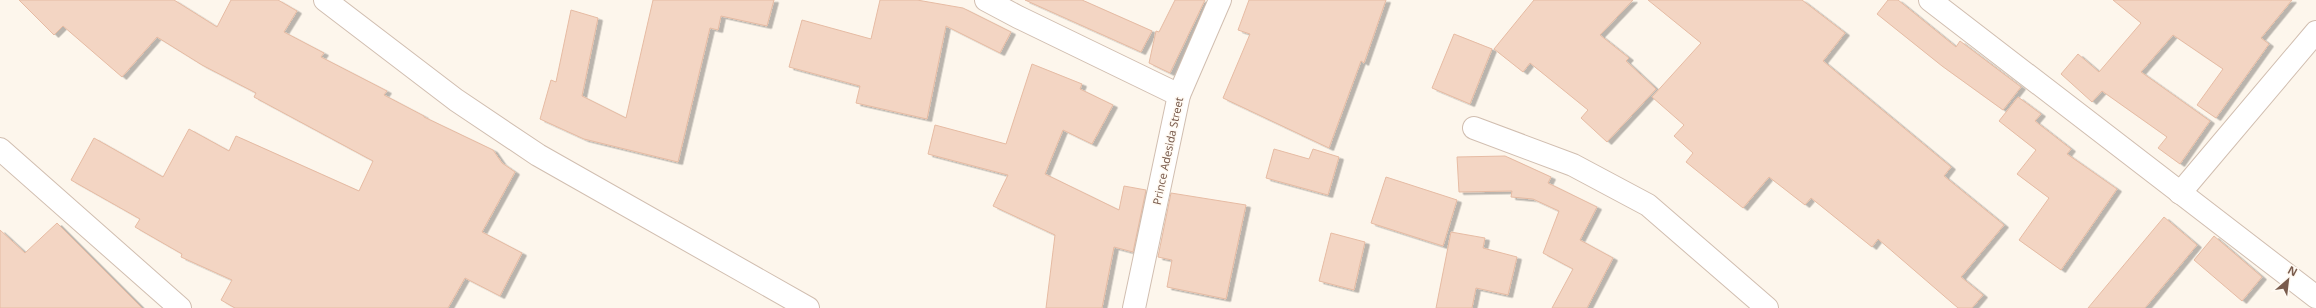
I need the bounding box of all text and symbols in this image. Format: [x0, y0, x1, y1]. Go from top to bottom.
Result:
street label: Prince Adesida Street [1149, 96, 1186, 206]
north arrow [2268, 260, 2308, 300]
text: N [2285, 262, 2300, 279]

